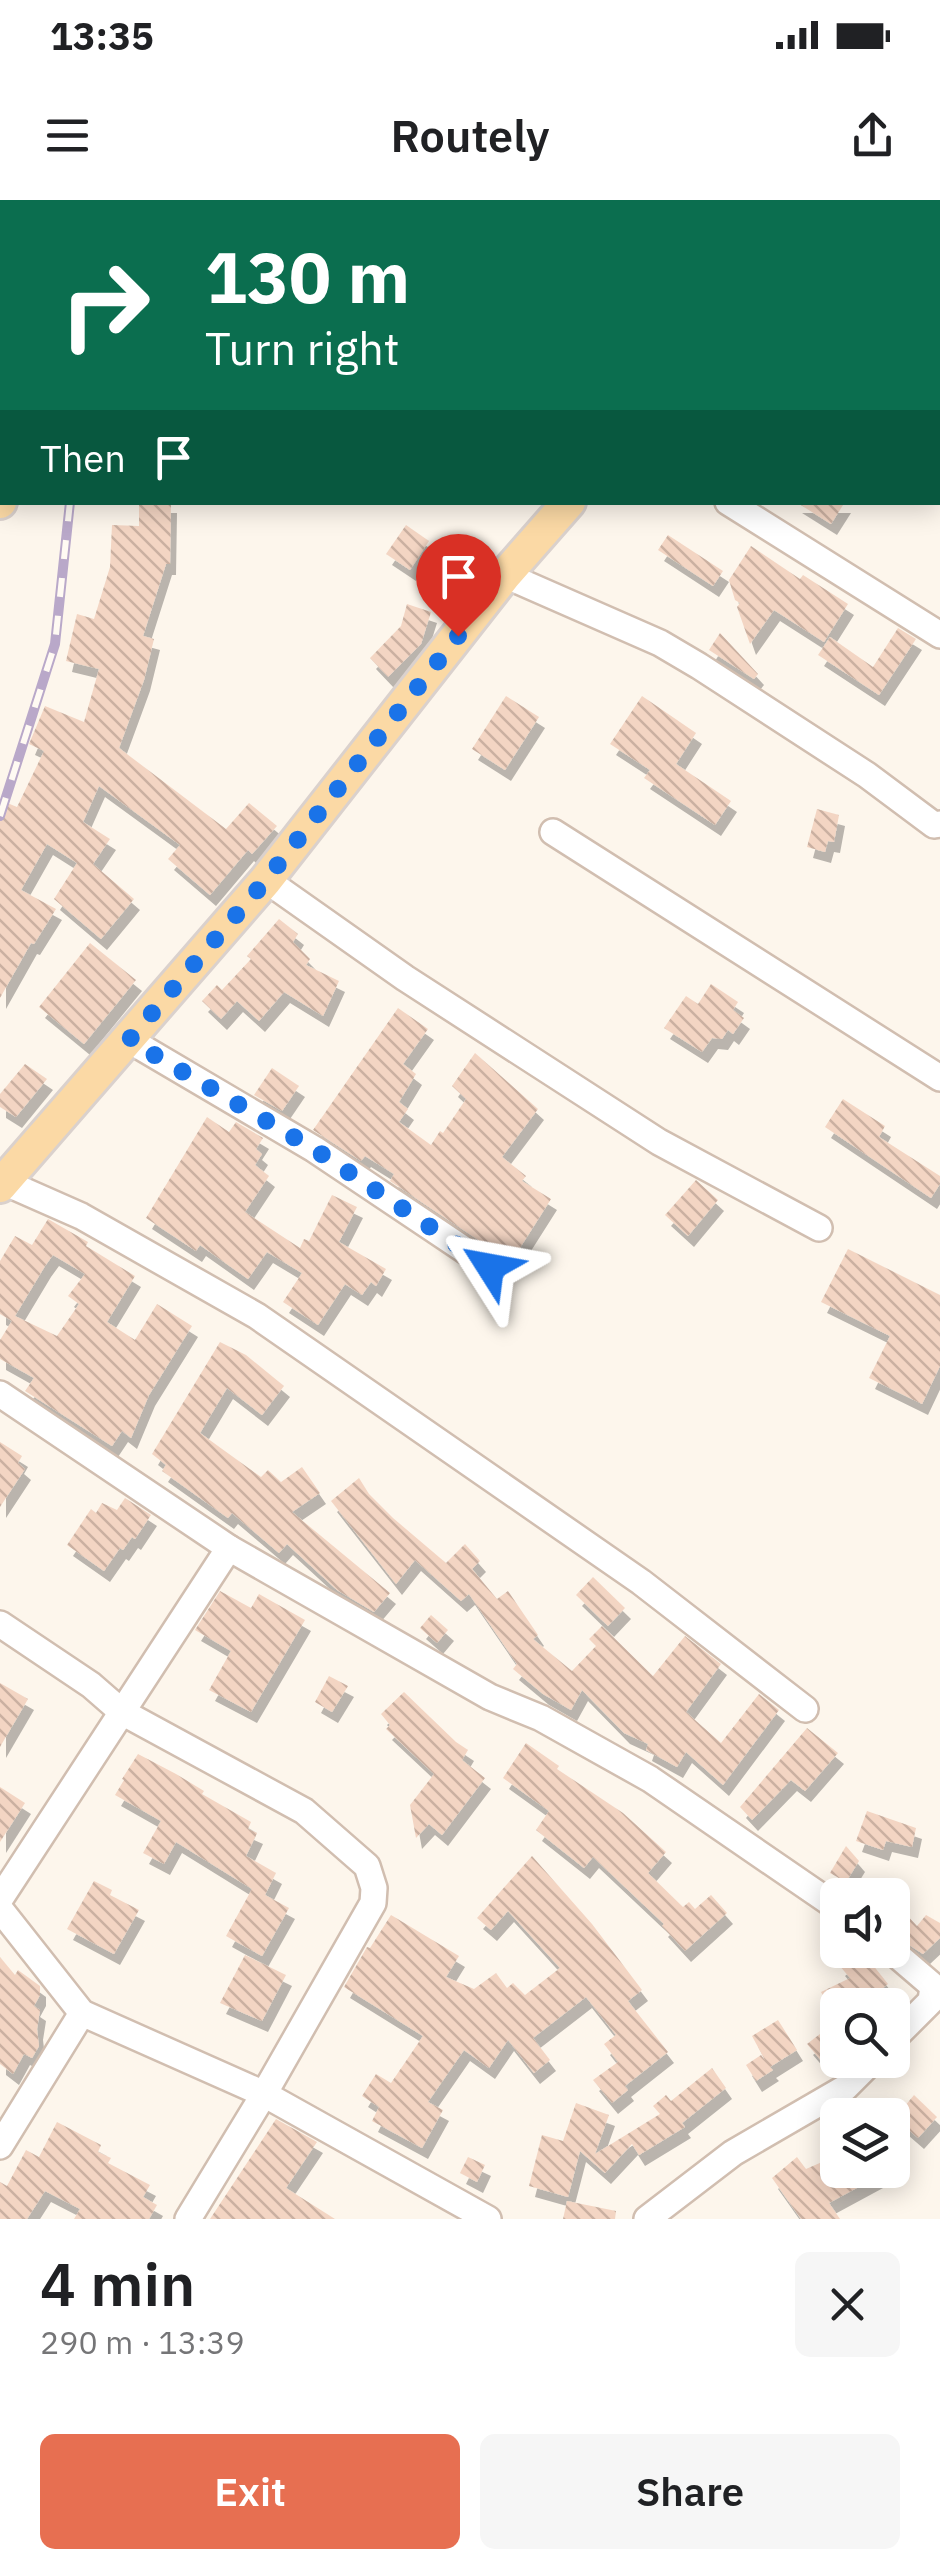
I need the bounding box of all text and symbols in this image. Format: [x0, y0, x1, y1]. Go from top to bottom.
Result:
text: 13:35 [50, 11, 154, 60]
text: Routely [390, 106, 550, 164]
icon: menu [40, 108, 95, 163]
icon: share [845, 108, 900, 163]
text: 130 m [205, 231, 410, 322]
icon: right [40, 240, 170, 370]
text: Turn right [205, 319, 400, 377]
icon: arrive [146, 430, 201, 485]
text: Then [40, 433, 126, 482]
pin [416, 534, 501, 637]
icon: arrive [431, 549, 486, 604]
position arrow [438, 1215, 542, 1319]
map controls [820, 1878, 910, 2188]
button: sound [820, 1878, 910, 1968]
button: search [820, 1988, 910, 2078]
button: layers [820, 2098, 910, 2188]
text: 4 min [40, 2244, 195, 2323]
button: close [795, 2252, 900, 2357]
text: 290 m · 13:39 [40, 2321, 245, 2363]
button: Exit [40, 2434, 460, 2549]
button: Share [480, 2434, 900, 2549]

